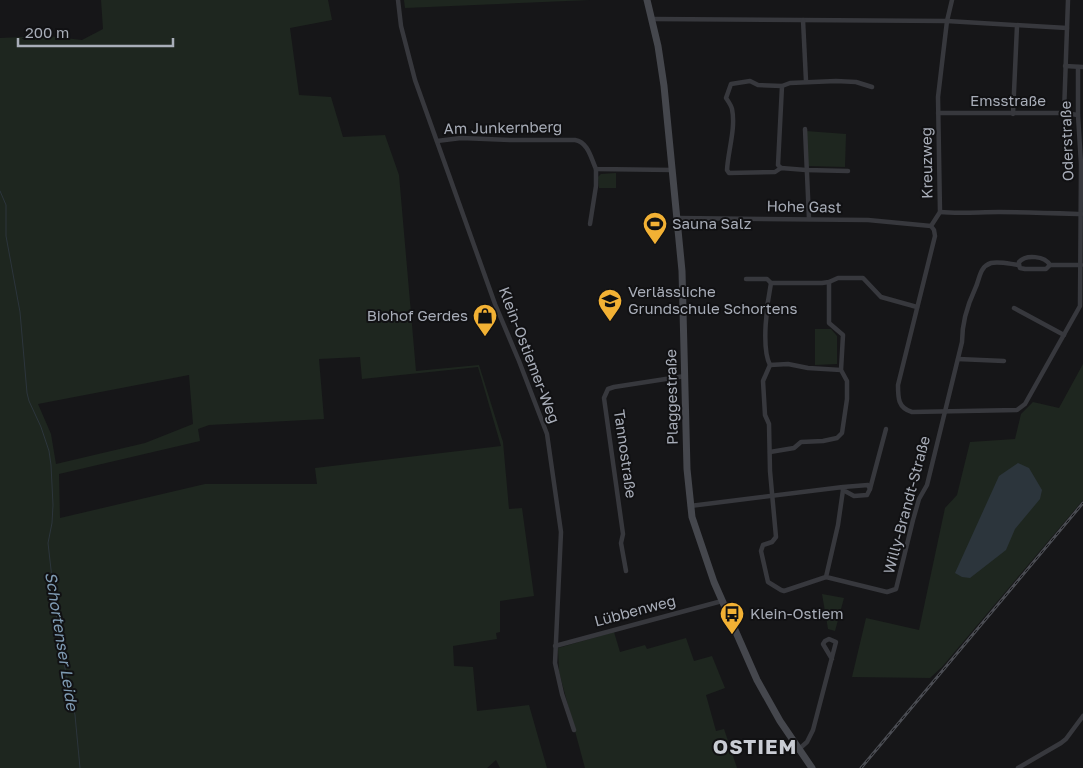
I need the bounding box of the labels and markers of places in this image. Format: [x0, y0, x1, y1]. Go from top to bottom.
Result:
sports icon: Sauna Salz [642, 211, 668, 245]
place label: Sauna Salz [672, 214, 752, 232]
place label: Verlässliche Grundschule Schortens [628, 282, 798, 317]
school or university icon: Verlässliche Grundschule Schortens [597, 288, 623, 322]
shop icon: Biohof Gerdes [472, 303, 498, 337]
place label: Biohof Gerdes [367, 306, 468, 324]
bus stop icon: Klein-Ostiem [719, 601, 745, 635]
place label: Klein-Ostiem [750, 604, 844, 622]

